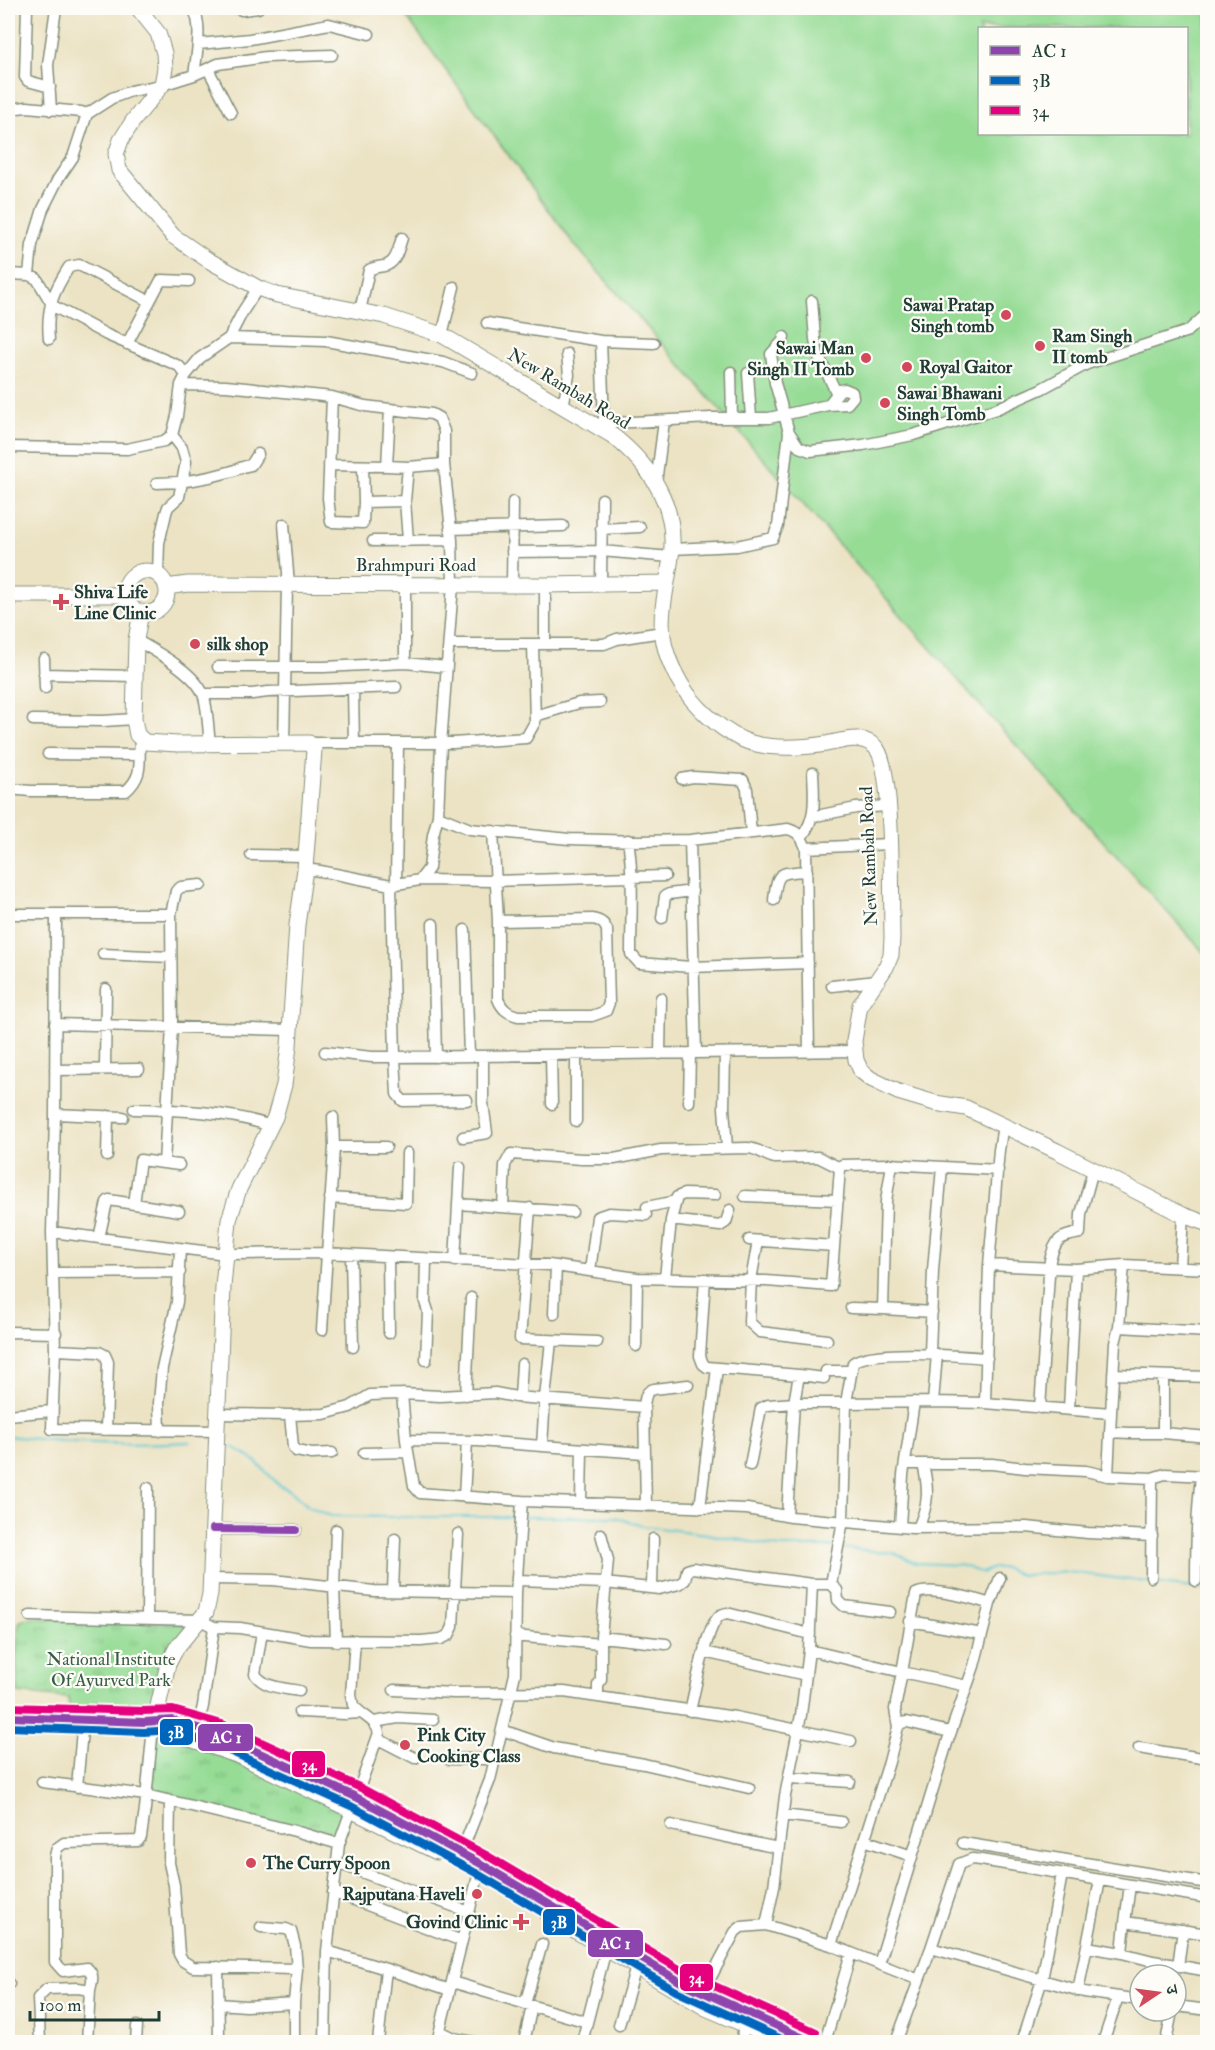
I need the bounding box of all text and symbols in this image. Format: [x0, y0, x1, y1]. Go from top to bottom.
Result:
legend [978, 27, 1188, 135]
text: AC 1 [1031, 40, 1067, 63]
text: 3B [1032, 70, 1051, 93]
text: 34 [1032, 100, 1050, 123]
place label: Sawai Pratap Singh tomb [903, 294, 994, 338]
marker: Sawai Pratap Singh tomb [999, 308, 1013, 322]
place label: Ram Singh II tomb [1052, 325, 1133, 369]
place label: Sawai Man Singh II Tomb [747, 337, 855, 381]
marker: Ram Singh II tomb [1033, 339, 1047, 353]
street label: New Rambah Road [503, 343, 635, 435]
marker: Sawai Man Singh II Tomb [859, 351, 873, 365]
place label: Royal Gaitor [919, 356, 1013, 379]
marker: Royal Gaitor [900, 360, 914, 374]
place label: Sawai Bhawani Singh Tomb [897, 382, 1002, 426]
marker: Sawai Bhawani Singh Tomb [878, 396, 892, 410]
street label: Brahmpuri Road [356, 554, 476, 577]
place label: Shiva Life Line Clinic [74, 581, 157, 625]
marker: Shiva Life Line Clinic [52, 593, 70, 611]
place label: silk shop [207, 633, 268, 656]
marker: silk shop [188, 637, 202, 651]
street label: New Rambah Road [855, 786, 883, 926]
park label: National Institute Of Ayurved Park [46, 1648, 176, 1692]
line badge: 3B [159, 1718, 194, 1746]
text: 3B [168, 1723, 184, 1743]
line badge: AC 1 [197, 1723, 254, 1752]
place label: Pink City Cooking Class [417, 1724, 520, 1768]
text: AC 1 [210, 1728, 242, 1748]
marker: Pink City Cooking Class [398, 1738, 412, 1752]
line badge: 34 [291, 1750, 326, 1778]
text: 34 [302, 1755, 318, 1775]
place label: The Curry Spoon [262, 1852, 391, 1875]
marker: The Curry Spoon [244, 1856, 258, 1870]
place label: Rajputana Haveli [342, 1883, 465, 1906]
marker: Rajputana Haveli [470, 1887, 484, 1901]
line badge: 3B [542, 1908, 576, 1936]
place label: Govind Clinic [406, 1911, 509, 1934]
marker: Govind Clinic [512, 1913, 530, 1931]
text: 3B [551, 1913, 567, 1933]
line badge: AC 1 [587, 1929, 644, 1958]
text: AC 1 [599, 1934, 631, 1954]
line badge: 34 [679, 1963, 714, 1992]
north arrow [1128, 1963, 1188, 2023]
text: 34 [689, 1968, 705, 1988]
text: उ [1161, 1983, 1183, 1998]
scale bar [30, 1984, 159, 2022]
text: 100 m [39, 1994, 82, 2017]

